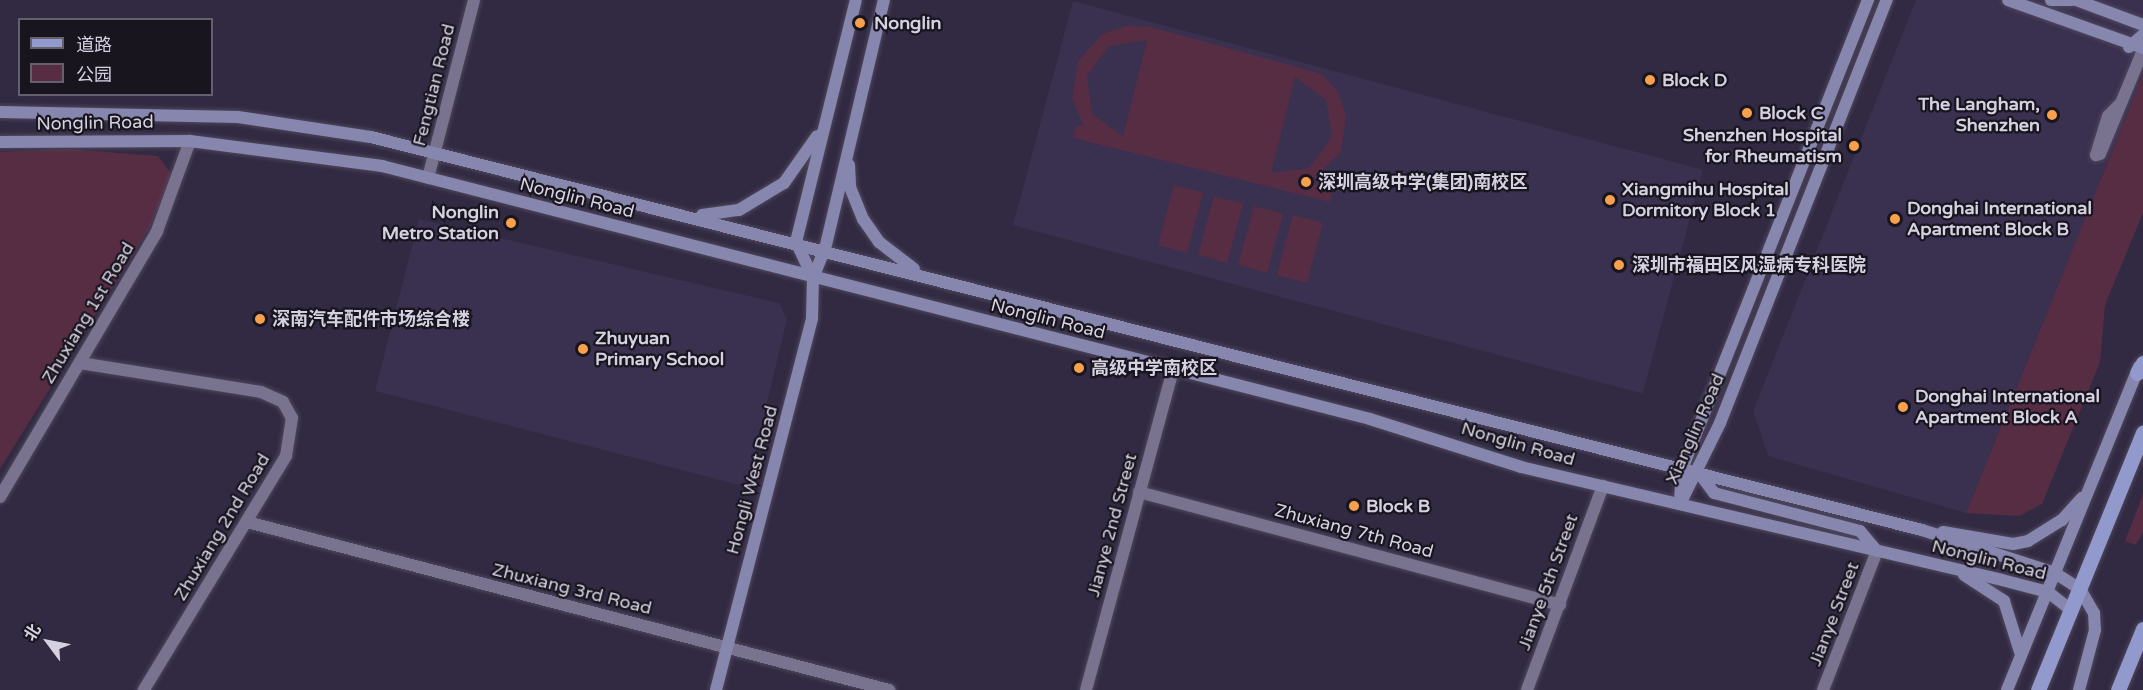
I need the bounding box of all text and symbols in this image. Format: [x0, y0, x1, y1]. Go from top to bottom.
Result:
place label: Nonglin [874, 12, 941, 34]
marker: Nonglin [851, 14, 869, 32]
legend [18, 18, 213, 96]
street label: Fengtian Road [408, 22, 460, 148]
text: 道路 [76, 34, 112, 56]
text: 公园 [76, 64, 112, 86]
place label: Block D [1662, 69, 1727, 91]
marker: Block D [1643, 73, 1657, 87]
place label: The Langham, Shenzhen [1918, 94, 2040, 136]
place label: Block C [1759, 102, 1823, 124]
marker: Block C [1740, 106, 1754, 120]
marker: The Langham, Shenzhen [2045, 108, 2059, 122]
street label: Nonglin Road [36, 111, 154, 135]
place label: Shenzhen Hospital for Rheumatism [1683, 125, 1842, 168]
marker: Shenzhen Hospital for Rheumatism [1847, 139, 1861, 153]
place label: 深圳高级中学(集团)南校区 [1318, 171, 1527, 193]
street label: Nonglin Road [517, 173, 637, 223]
marker: 深圳高级中学(集团)南校区 [1299, 175, 1313, 189]
place label: Xiangmihu Hospital Dormitory Block 1 [1622, 179, 1789, 222]
marker: Xiangmihu Hospital Dormitory Block 1 [1603, 193, 1617, 207]
place label: Donghai International Apartment Block B [1907, 198, 2092, 240]
place label: Nonglin Metro Station [382, 202, 499, 244]
marker: Donghai International Apartment Block B [1888, 212, 1902, 226]
marker: Nonglin Metro Station [504, 216, 518, 230]
street label: Zhuxiang 1st Road [37, 238, 139, 388]
place label: 深圳市福田区风湿病专科医院 [1632, 254, 1866, 276]
marker: 深圳市福田区风湿病专科医院 [1610, 256, 1628, 274]
street label: Nonglin Road [988, 294, 1108, 344]
place label: 深南汽车配件市场综合楼 [272, 308, 470, 330]
marker: 深南汽车配件市场综合楼 [253, 312, 267, 326]
place label: Zhuyuan Primary School [595, 328, 724, 370]
marker: Zhuyuan Primary School [576, 342, 590, 356]
place label: 高级中学南校区 [1091, 357, 1217, 379]
marker: 高级中学南校区 [1072, 361, 1086, 375]
street label: Xianglin Road [1661, 370, 1729, 488]
place label: Donghai International Apartment Block A [1915, 386, 2100, 428]
marker: Donghai International Apartment Block A [1896, 400, 1910, 414]
street label: Hongli West Road [722, 403, 782, 557]
street label: Nonglin Road [1459, 417, 1577, 471]
street label: Zhuxiang 2nd Road [169, 449, 275, 605]
street label: Jianye 2nd Street [1082, 451, 1142, 599]
place label: Block B [1366, 495, 1430, 517]
street label: Zhuxiang 7th Road [1272, 499, 1436, 563]
marker: Block B [1347, 499, 1361, 513]
street label: Jianye 5th Street [1513, 511, 1583, 653]
street label: Nonglin Road [1929, 535, 2049, 585]
street label: Zhuxiang 3rd Road [490, 559, 654, 619]
street label: Jianye Street [1804, 559, 1864, 669]
north arrow [18, 612, 78, 672]
text: 北 [20, 620, 45, 645]

